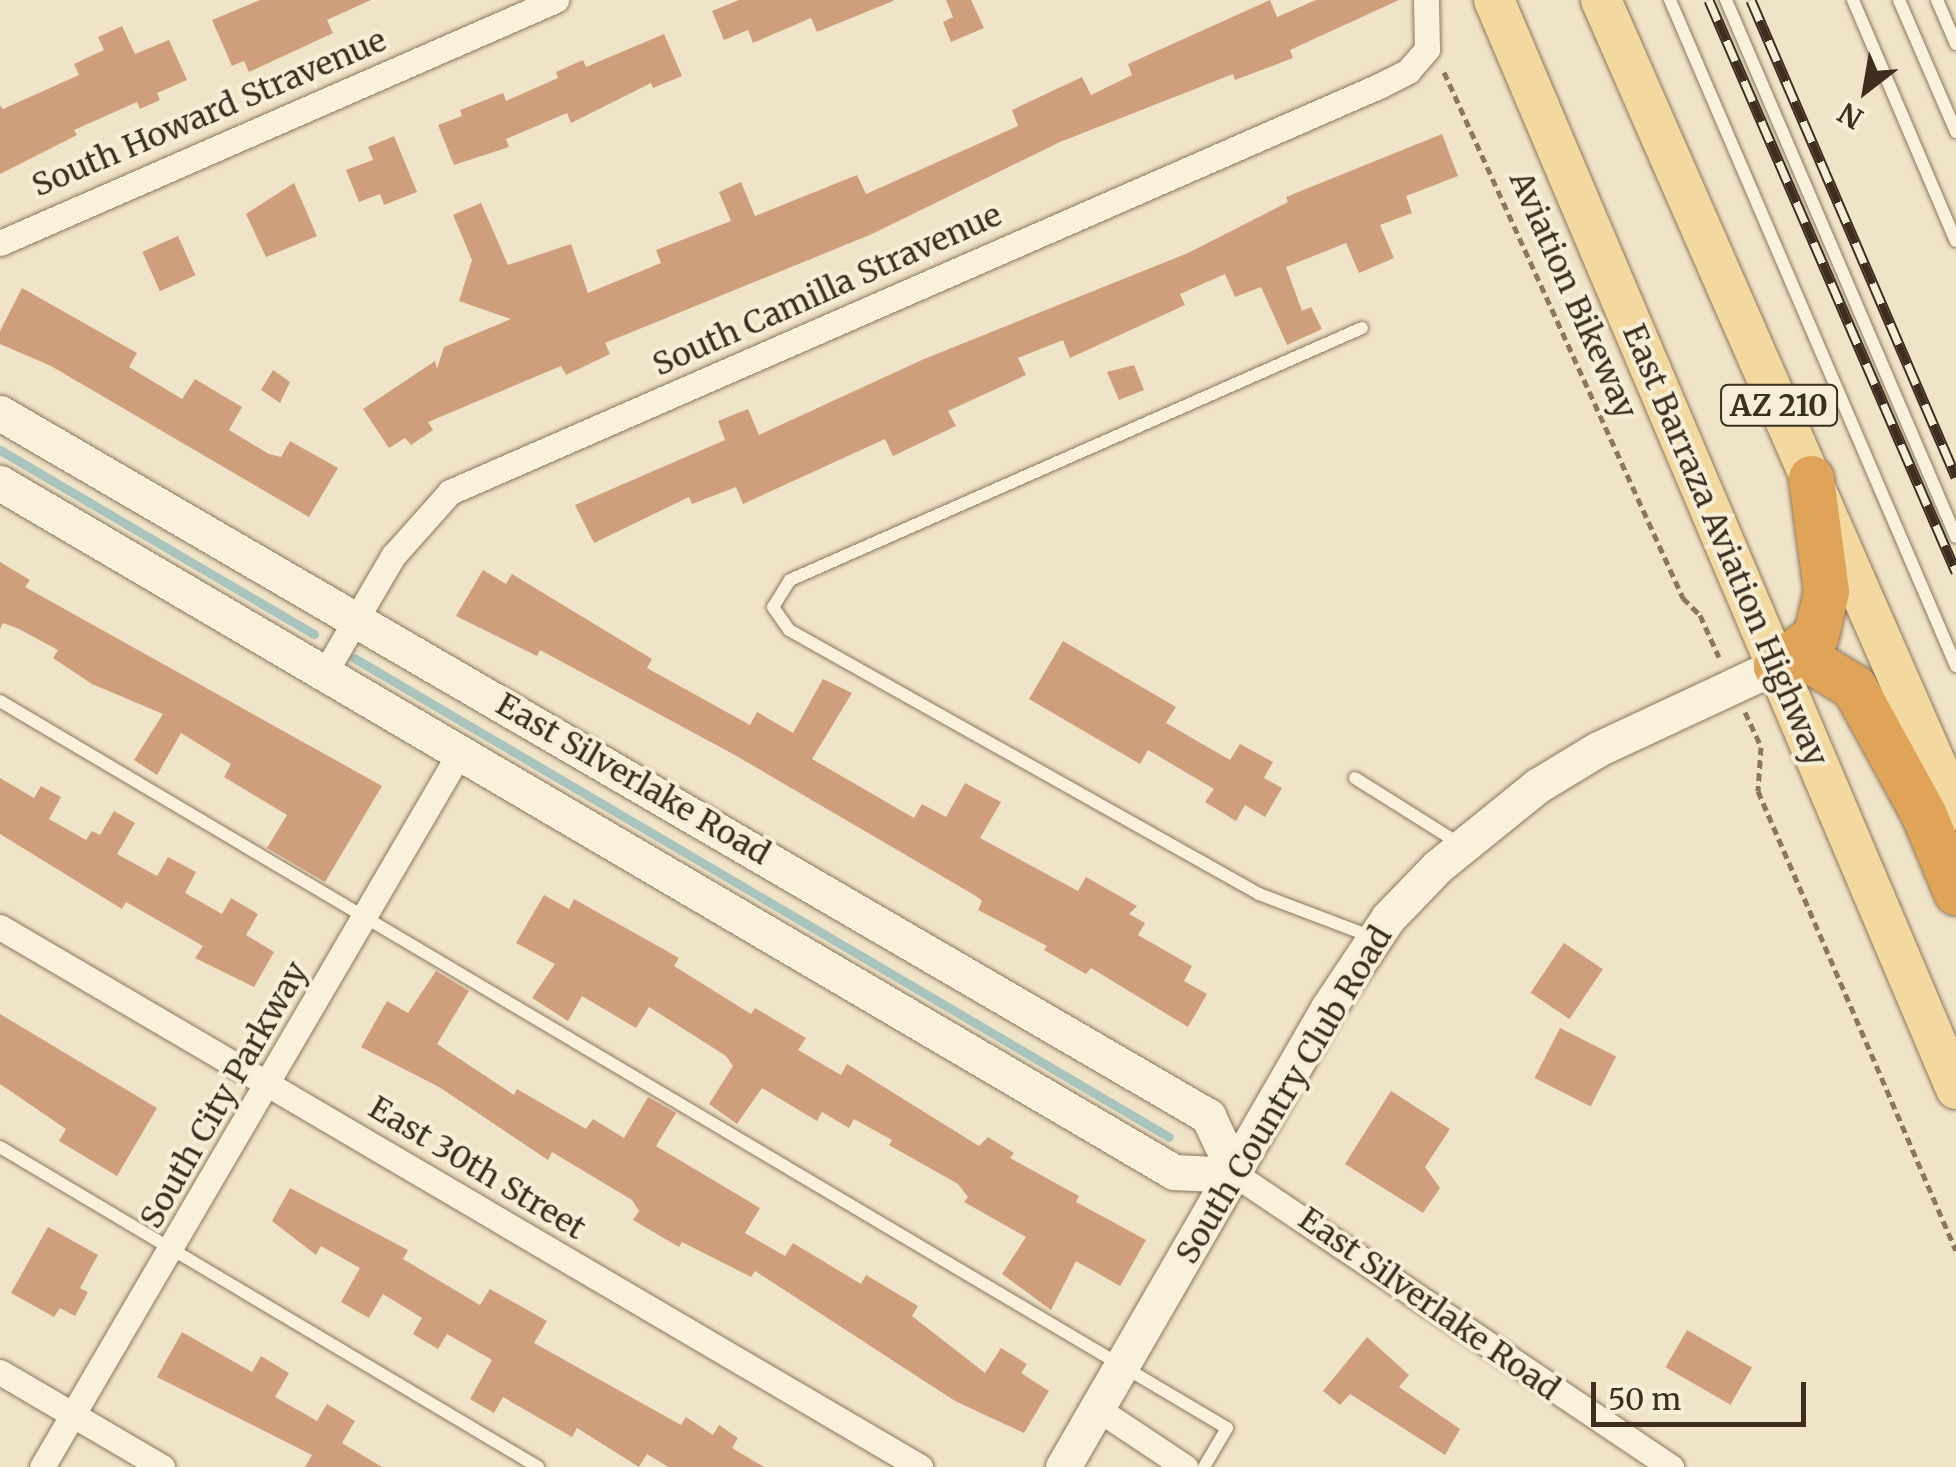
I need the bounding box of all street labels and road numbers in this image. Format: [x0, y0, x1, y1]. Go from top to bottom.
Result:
street label: South Howard Stravenue [26, 21, 392, 205]
street label: Aviation Bikeway [1501, 165, 1645, 425]
street label: South Camilla Stravenue [647, 196, 1007, 384]
street label: East Barraza Aviation Highway [1614, 318, 1836, 772]
road number: AZ 210 [1719, 380, 1839, 430]
street label: East Silverlake Road [489, 685, 777, 873]
street label: South Country Club Road [1168, 919, 1400, 1271]
street label: South City Parkway [132, 955, 316, 1235]
street label: East 30th Street [362, 1088, 592, 1248]
street label: East Silverlake Road [1291, 1200, 1567, 1408]

